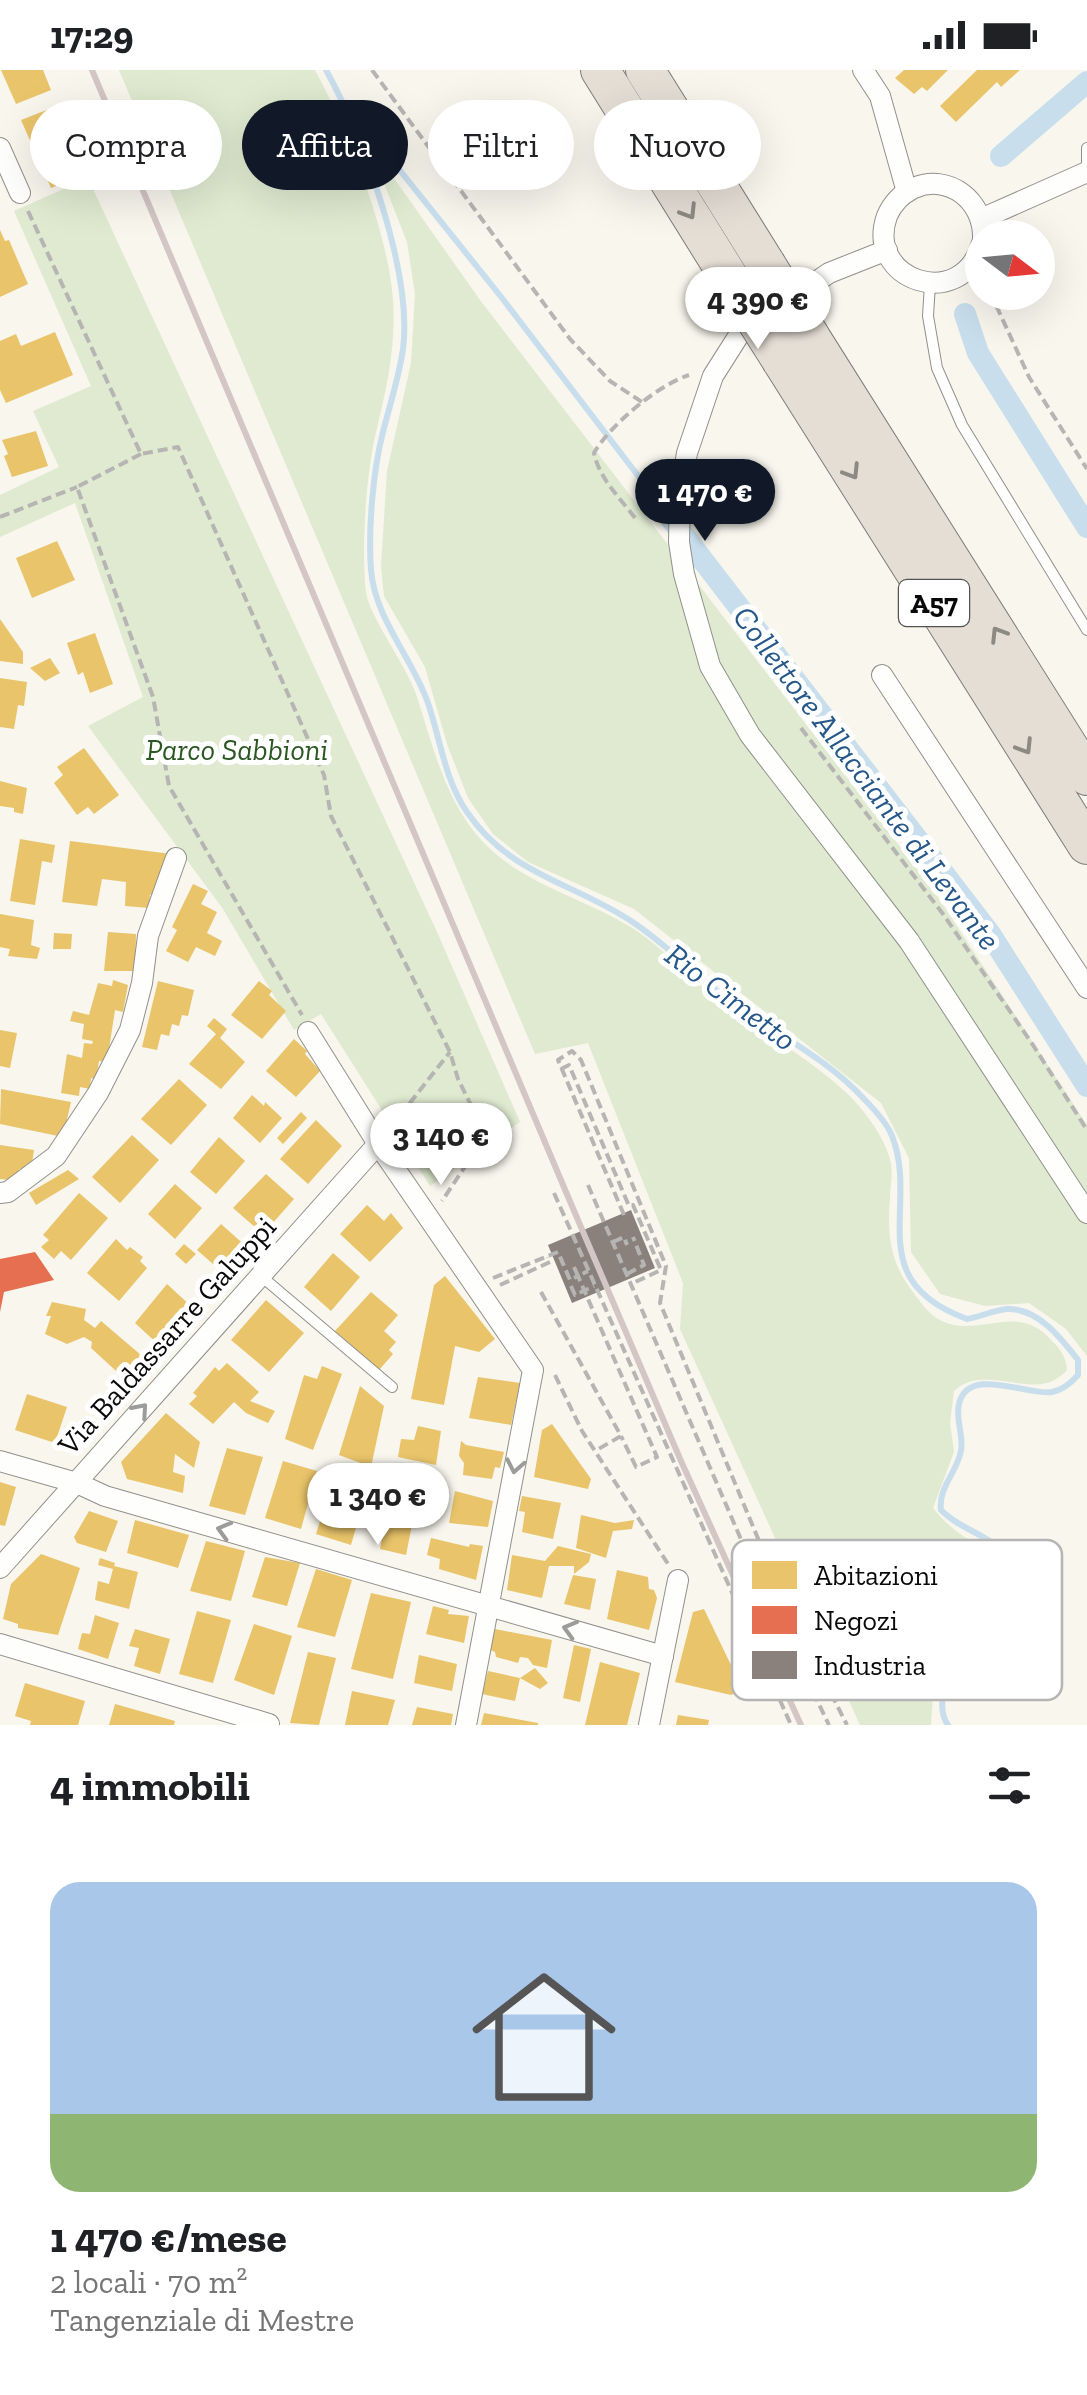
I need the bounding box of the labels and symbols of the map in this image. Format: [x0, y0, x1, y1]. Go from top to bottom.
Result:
one-way arrow [676, 201, 695, 219]
north arrow [965, 220, 1055, 310]
pin: 4 390 € [666, 267, 850, 352]
pin: 1 470 € [613, 459, 797, 544]
one-way arrow [840, 462, 859, 480]
road number: A57 [899, 580, 969, 626]
water label: Collettore Allacciante di Levante [725, 598, 1009, 958]
one-way arrow [991, 627, 1010, 645]
park label: Parco Sabbioni [146, 732, 328, 768]
one-way arrow [1013, 737, 1032, 755]
water label: Rio Cimetto [658, 935, 804, 1059]
pin: 3 140 € [349, 1103, 533, 1188]
street label: Via Baldassarre Galuppi [50, 1209, 284, 1463]
one-way arrow [129, 1403, 147, 1422]
one-way arrow [505, 1457, 526, 1474]
pin: 1 340 € [286, 1463, 470, 1548]
one-way arrow [215, 1520, 233, 1541]
legend [732, 1540, 1062, 1700]
text: Abitazioni [814, 1559, 938, 1592]
text: Negozi [814, 1604, 898, 1637]
one-way arrow [562, 1620, 579, 1641]
text: Industria [814, 1649, 926, 1682]

